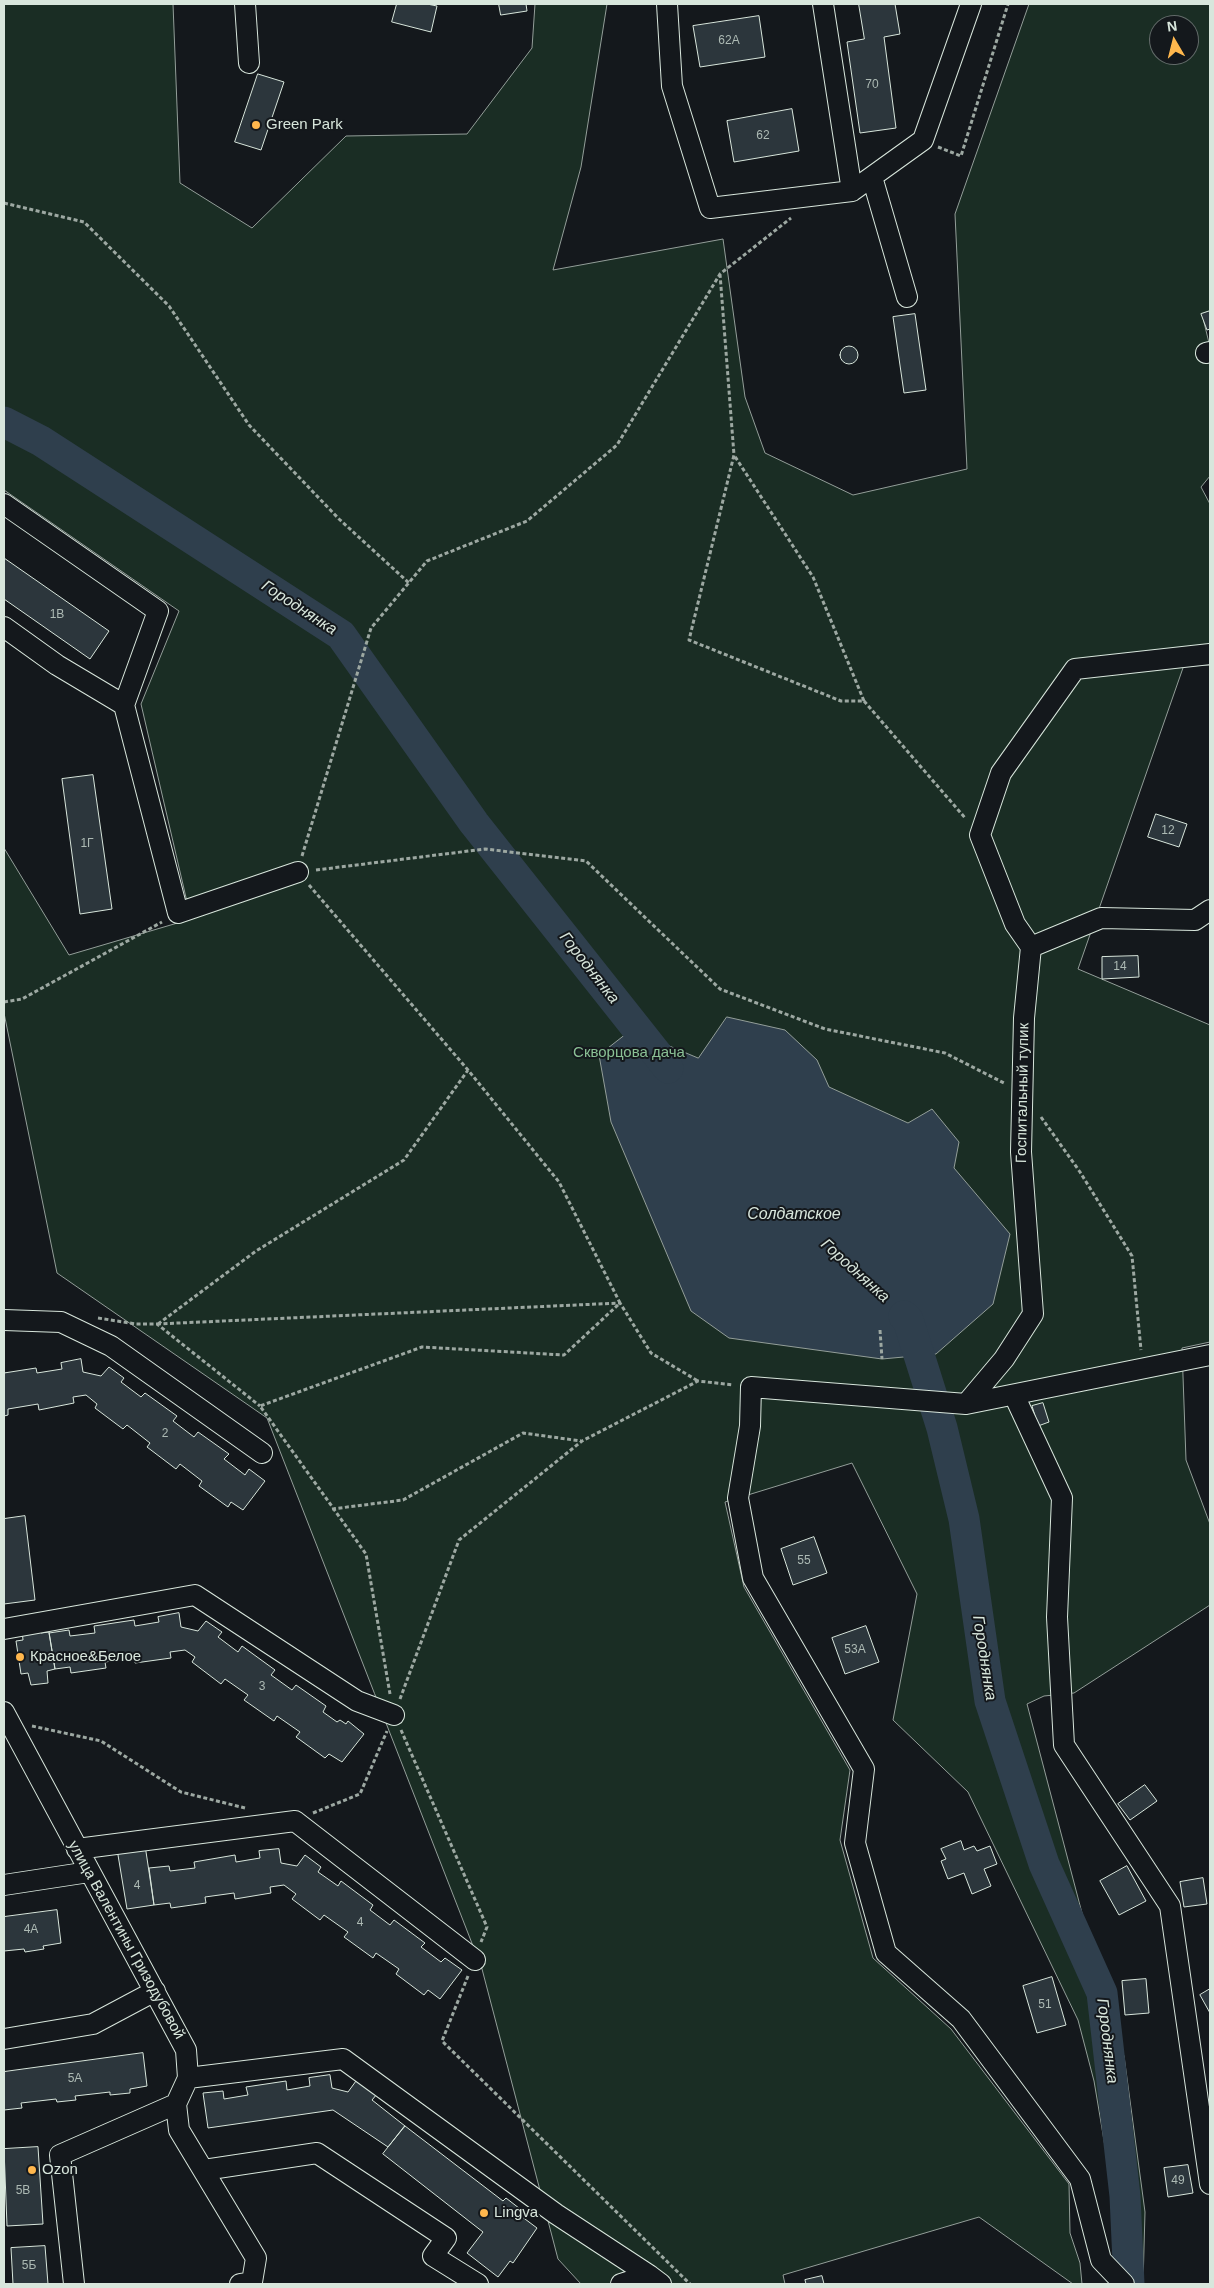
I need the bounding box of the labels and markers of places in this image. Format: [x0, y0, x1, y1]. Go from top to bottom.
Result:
place label: Green Park [266, 116, 343, 134]
marker: Green Park [250, 119, 262, 131]
place label: Красное&Белое [30, 1648, 141, 1666]
marker: Красное&Белое [14, 1651, 26, 1663]
place label: Ozon [42, 2161, 78, 2179]
marker: Ozon [26, 2164, 38, 2176]
place label: Lingva [494, 2204, 538, 2222]
marker: Lingva [478, 2207, 490, 2219]

